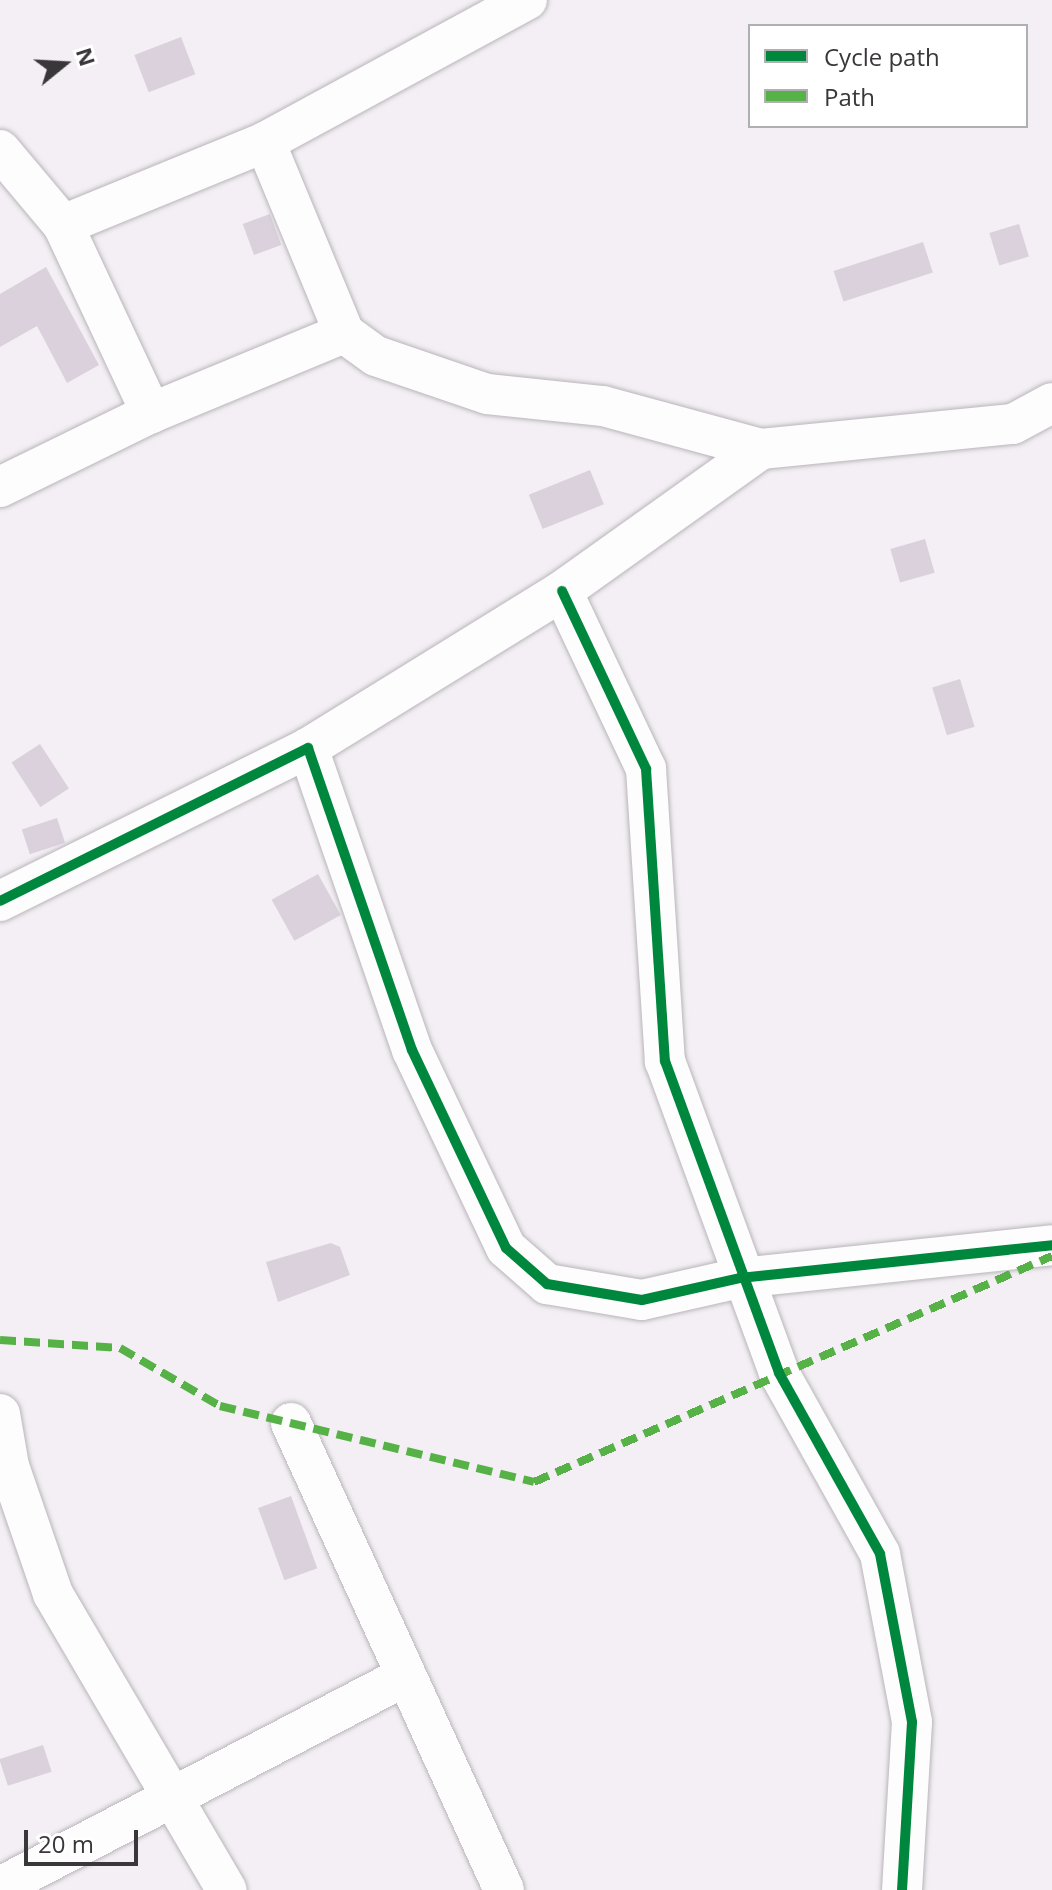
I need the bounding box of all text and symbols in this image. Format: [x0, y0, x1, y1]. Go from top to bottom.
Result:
north arrow [24, 24, 104, 104]
legend [748, 24, 1028, 128]
text: Cycle path [824, 40, 940, 73]
text: N [70, 43, 104, 70]
text: Path [824, 80, 875, 113]
scale bar [28, 1814, 142, 1864]
text: 20 m [38, 1827, 94, 1860]

